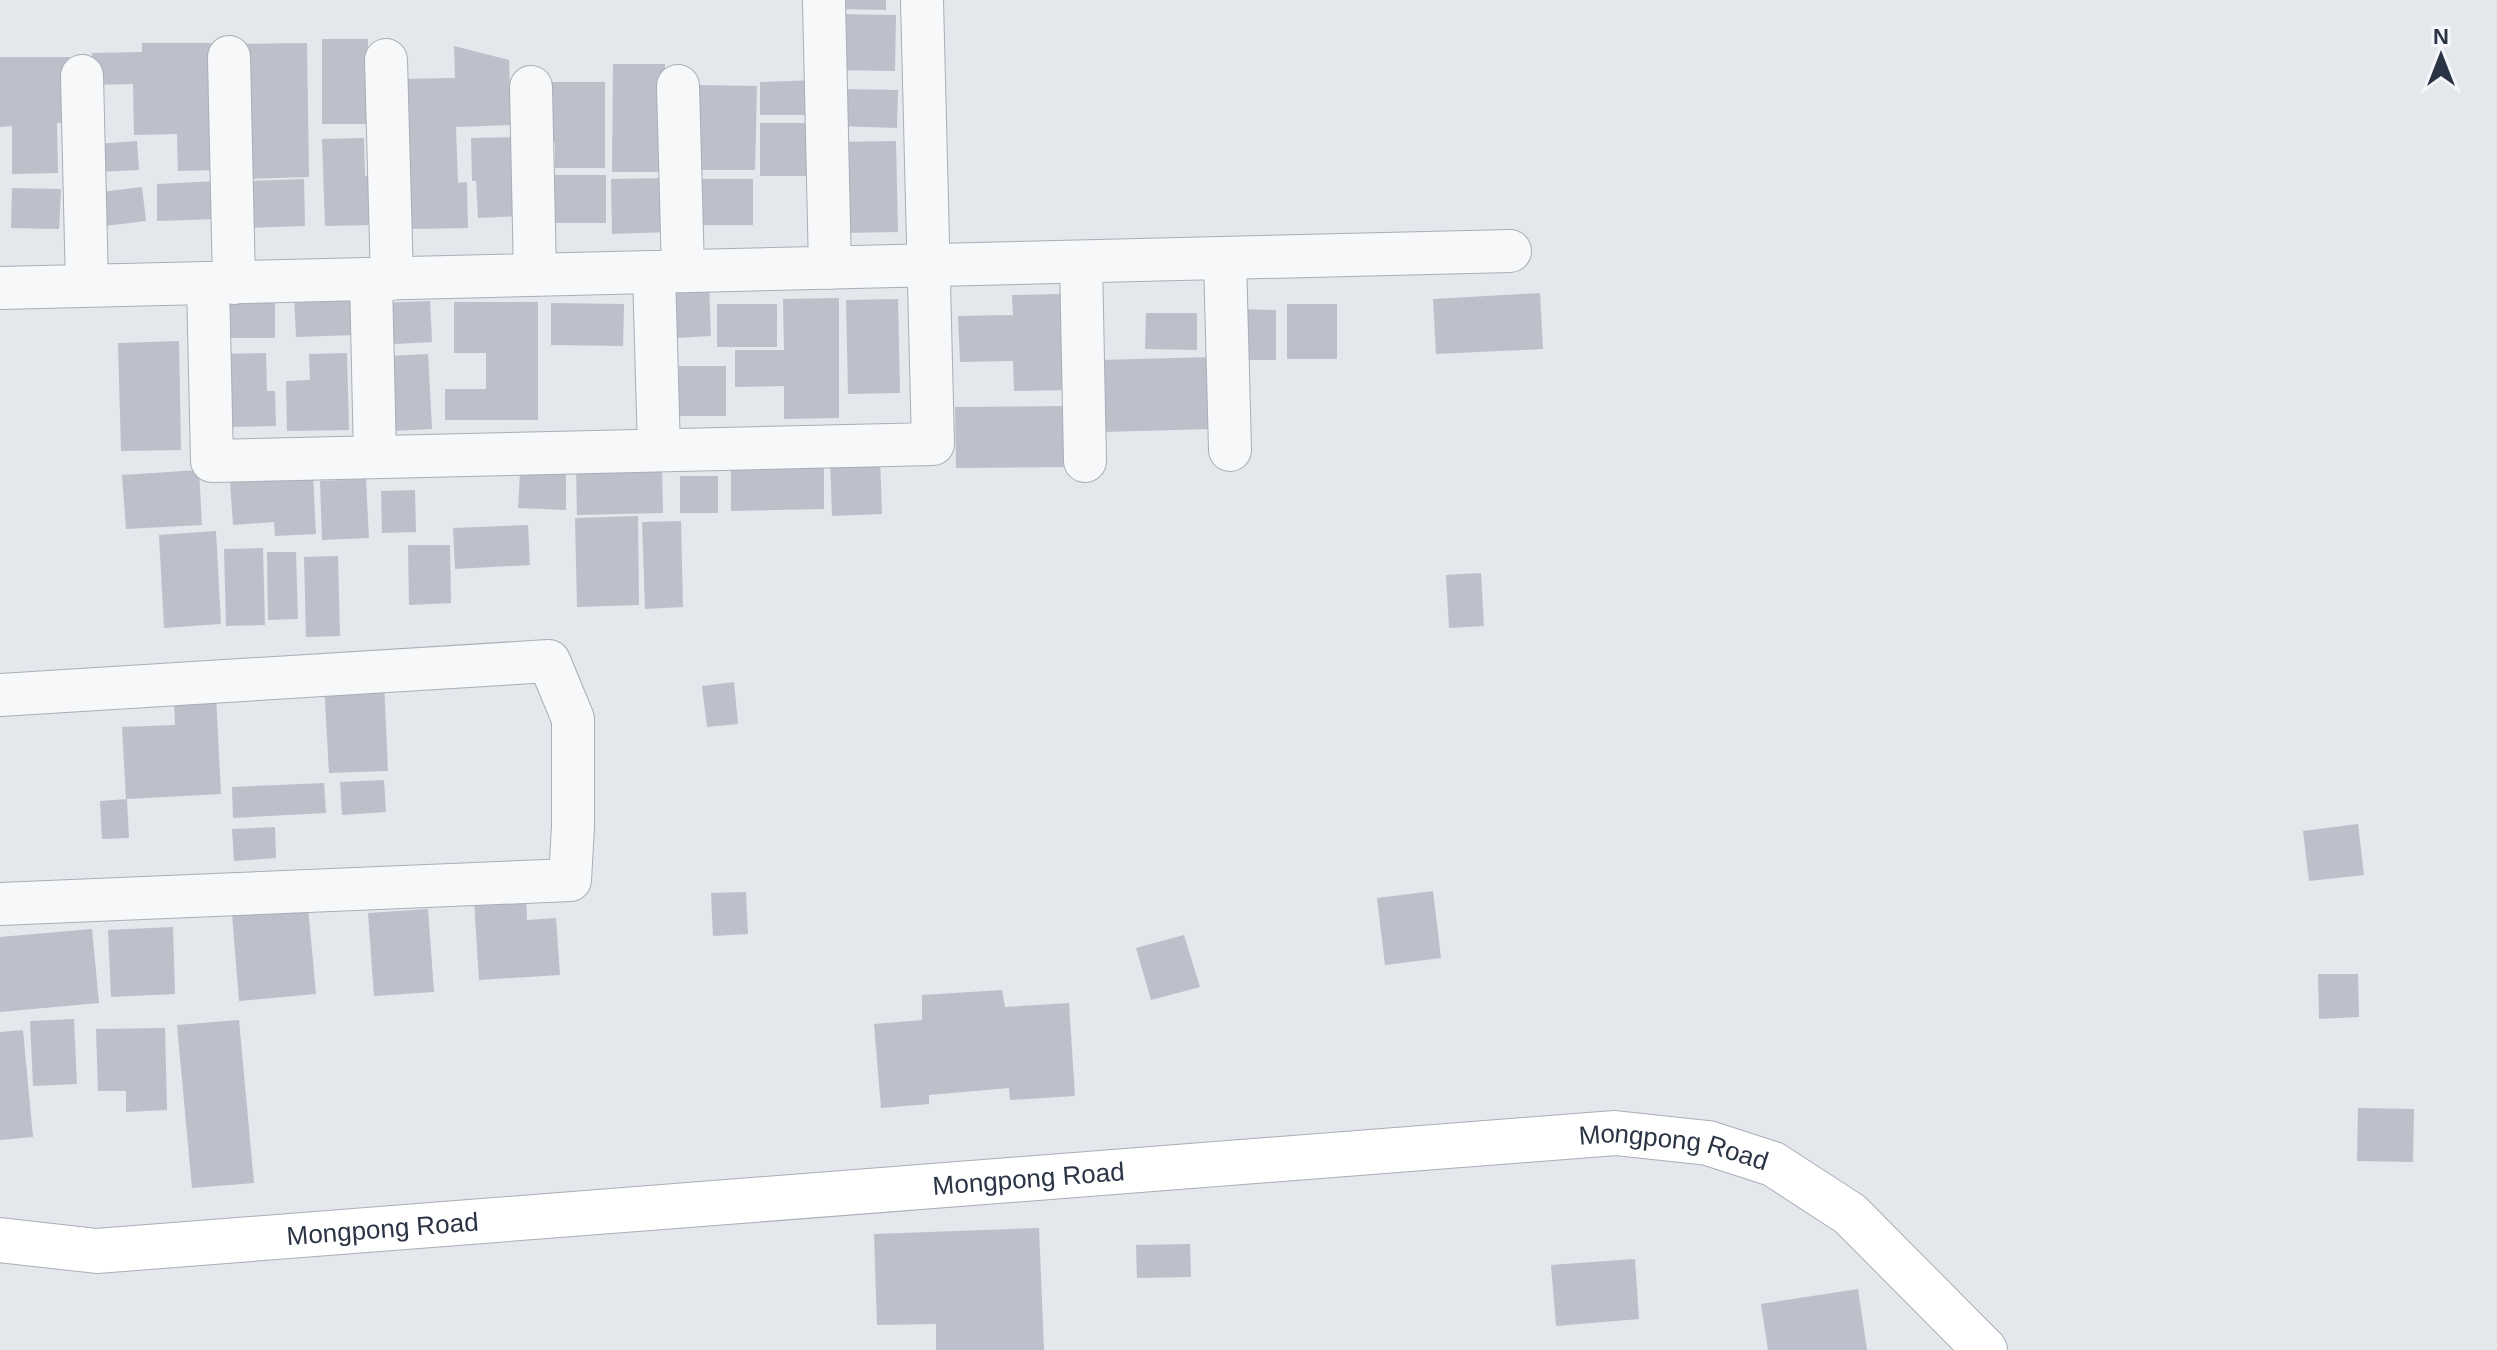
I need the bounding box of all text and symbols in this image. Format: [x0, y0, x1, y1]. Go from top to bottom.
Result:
north arrow [2401, 16, 2481, 96]
text: N [2433, 24, 2449, 49]
street label: Mongpong Road [1578, 1118, 1772, 1176]
street label: Mongpong Road [932, 1156, 1126, 1201]
street label: Mongpong Road [285, 1206, 480, 1251]

